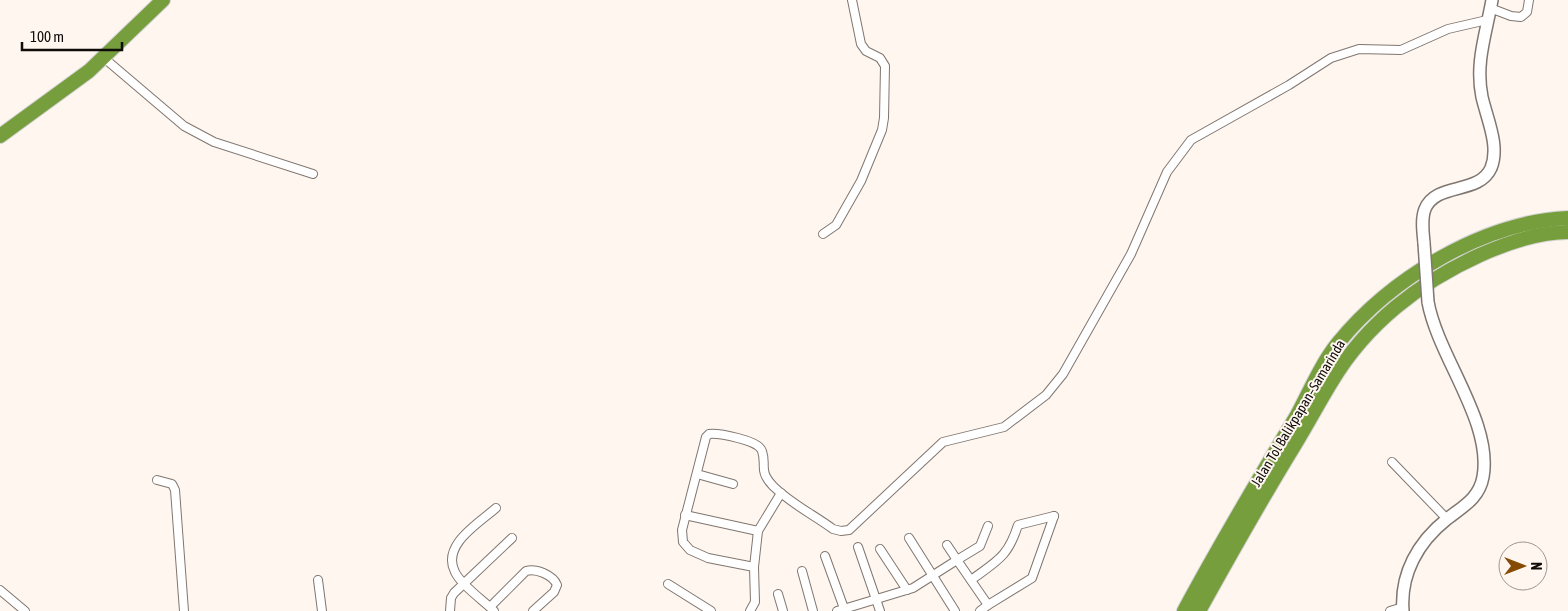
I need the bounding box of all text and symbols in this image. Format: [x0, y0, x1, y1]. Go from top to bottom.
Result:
scale bar [22, 20, 122, 52]
text: 100 m [30, 28, 64, 45]
street label: Jalan Tol Balikpapan–Samarinda [1248, 337, 1348, 489]
north arrow [1498, 541, 1548, 591]
text: N [1528, 562, 1544, 570]

